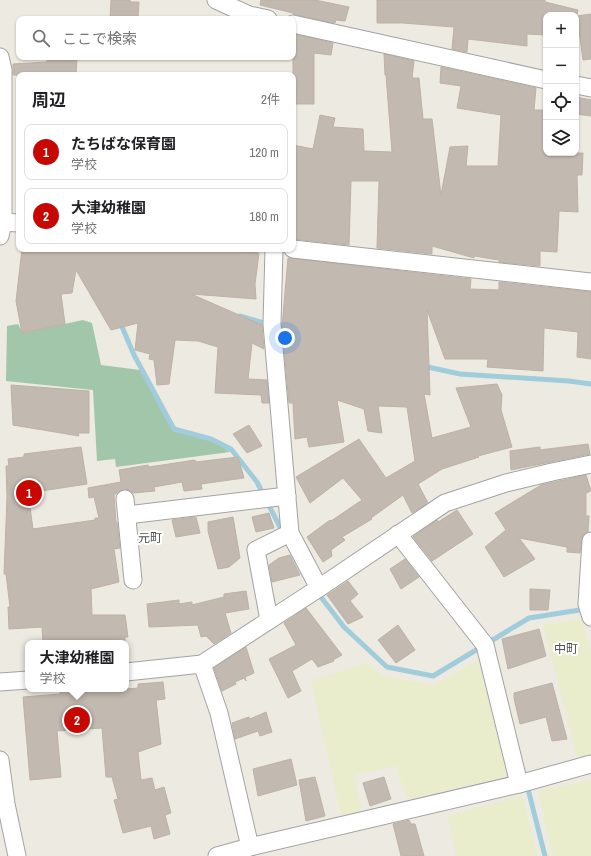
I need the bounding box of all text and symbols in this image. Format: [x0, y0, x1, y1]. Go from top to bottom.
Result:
map controls [543, 12, 579, 156]
button: + [543, 12, 579, 48]
search box [16, 16, 296, 60]
icon: search [30, 27, 52, 49]
text: ここで検索 [62, 28, 137, 49]
button: − [543, 48, 579, 84]
button: locate [543, 84, 579, 120]
text: 周辺 [32, 88, 66, 111]
text: 2件 [261, 91, 280, 108]
button: layers [543, 120, 579, 156]
text: たちばな保育園 [71, 133, 176, 154]
text: 1 [43, 144, 49, 161]
text: 120 m [249, 144, 279, 161]
text: 学校 [71, 156, 97, 173]
text: 大津幼稚園 [71, 197, 146, 218]
text: 2 [43, 208, 49, 225]
text: 180 m [249, 208, 279, 225]
text: 学校 [71, 220, 97, 237]
your location [275, 328, 295, 348]
pin: 1 [16, 478, 42, 508]
district label: 元町 [138, 530, 162, 546]
popup [25, 640, 129, 692]
district label: 中町 [554, 641, 578, 657]
text: 大津幼稚園 [39, 647, 115, 668]
text: 学校 [39, 670, 66, 687]
pin: 2 [64, 705, 90, 735]

